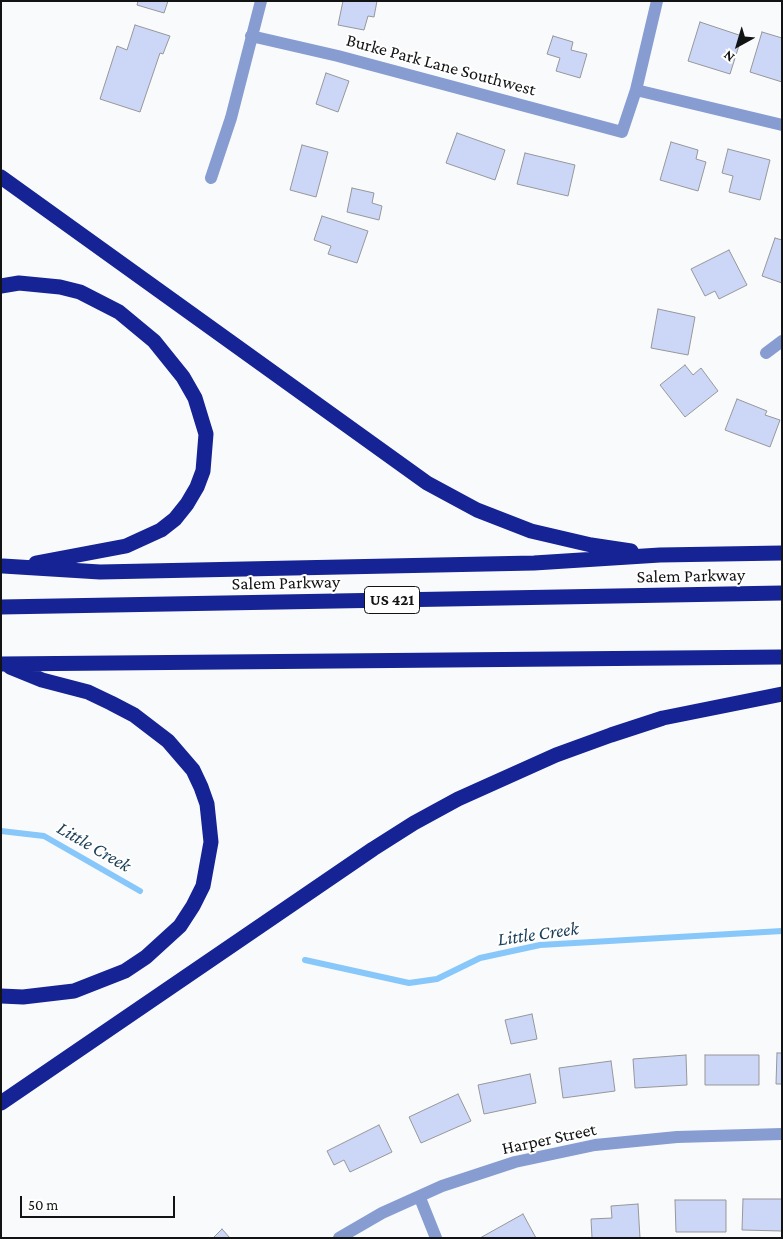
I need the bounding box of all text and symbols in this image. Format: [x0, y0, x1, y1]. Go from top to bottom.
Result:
north arrow [713, 20, 763, 70]
street label: Burke Park Lane Southwest [344, 29, 538, 101]
text: N [720, 47, 737, 66]
street label: Salem Parkway [637, 564, 745, 588]
street label: Salem Parkway [232, 571, 340, 595]
road number: US 421 [364, 586, 420, 614]
water label: Little Creek [53, 817, 135, 877]
water label: Little Creek [496, 917, 580, 951]
street label: Harper Street [500, 1118, 598, 1160]
scale bar [22, 1186, 178, 1218]
text: 50 m [28, 1197, 58, 1213]

